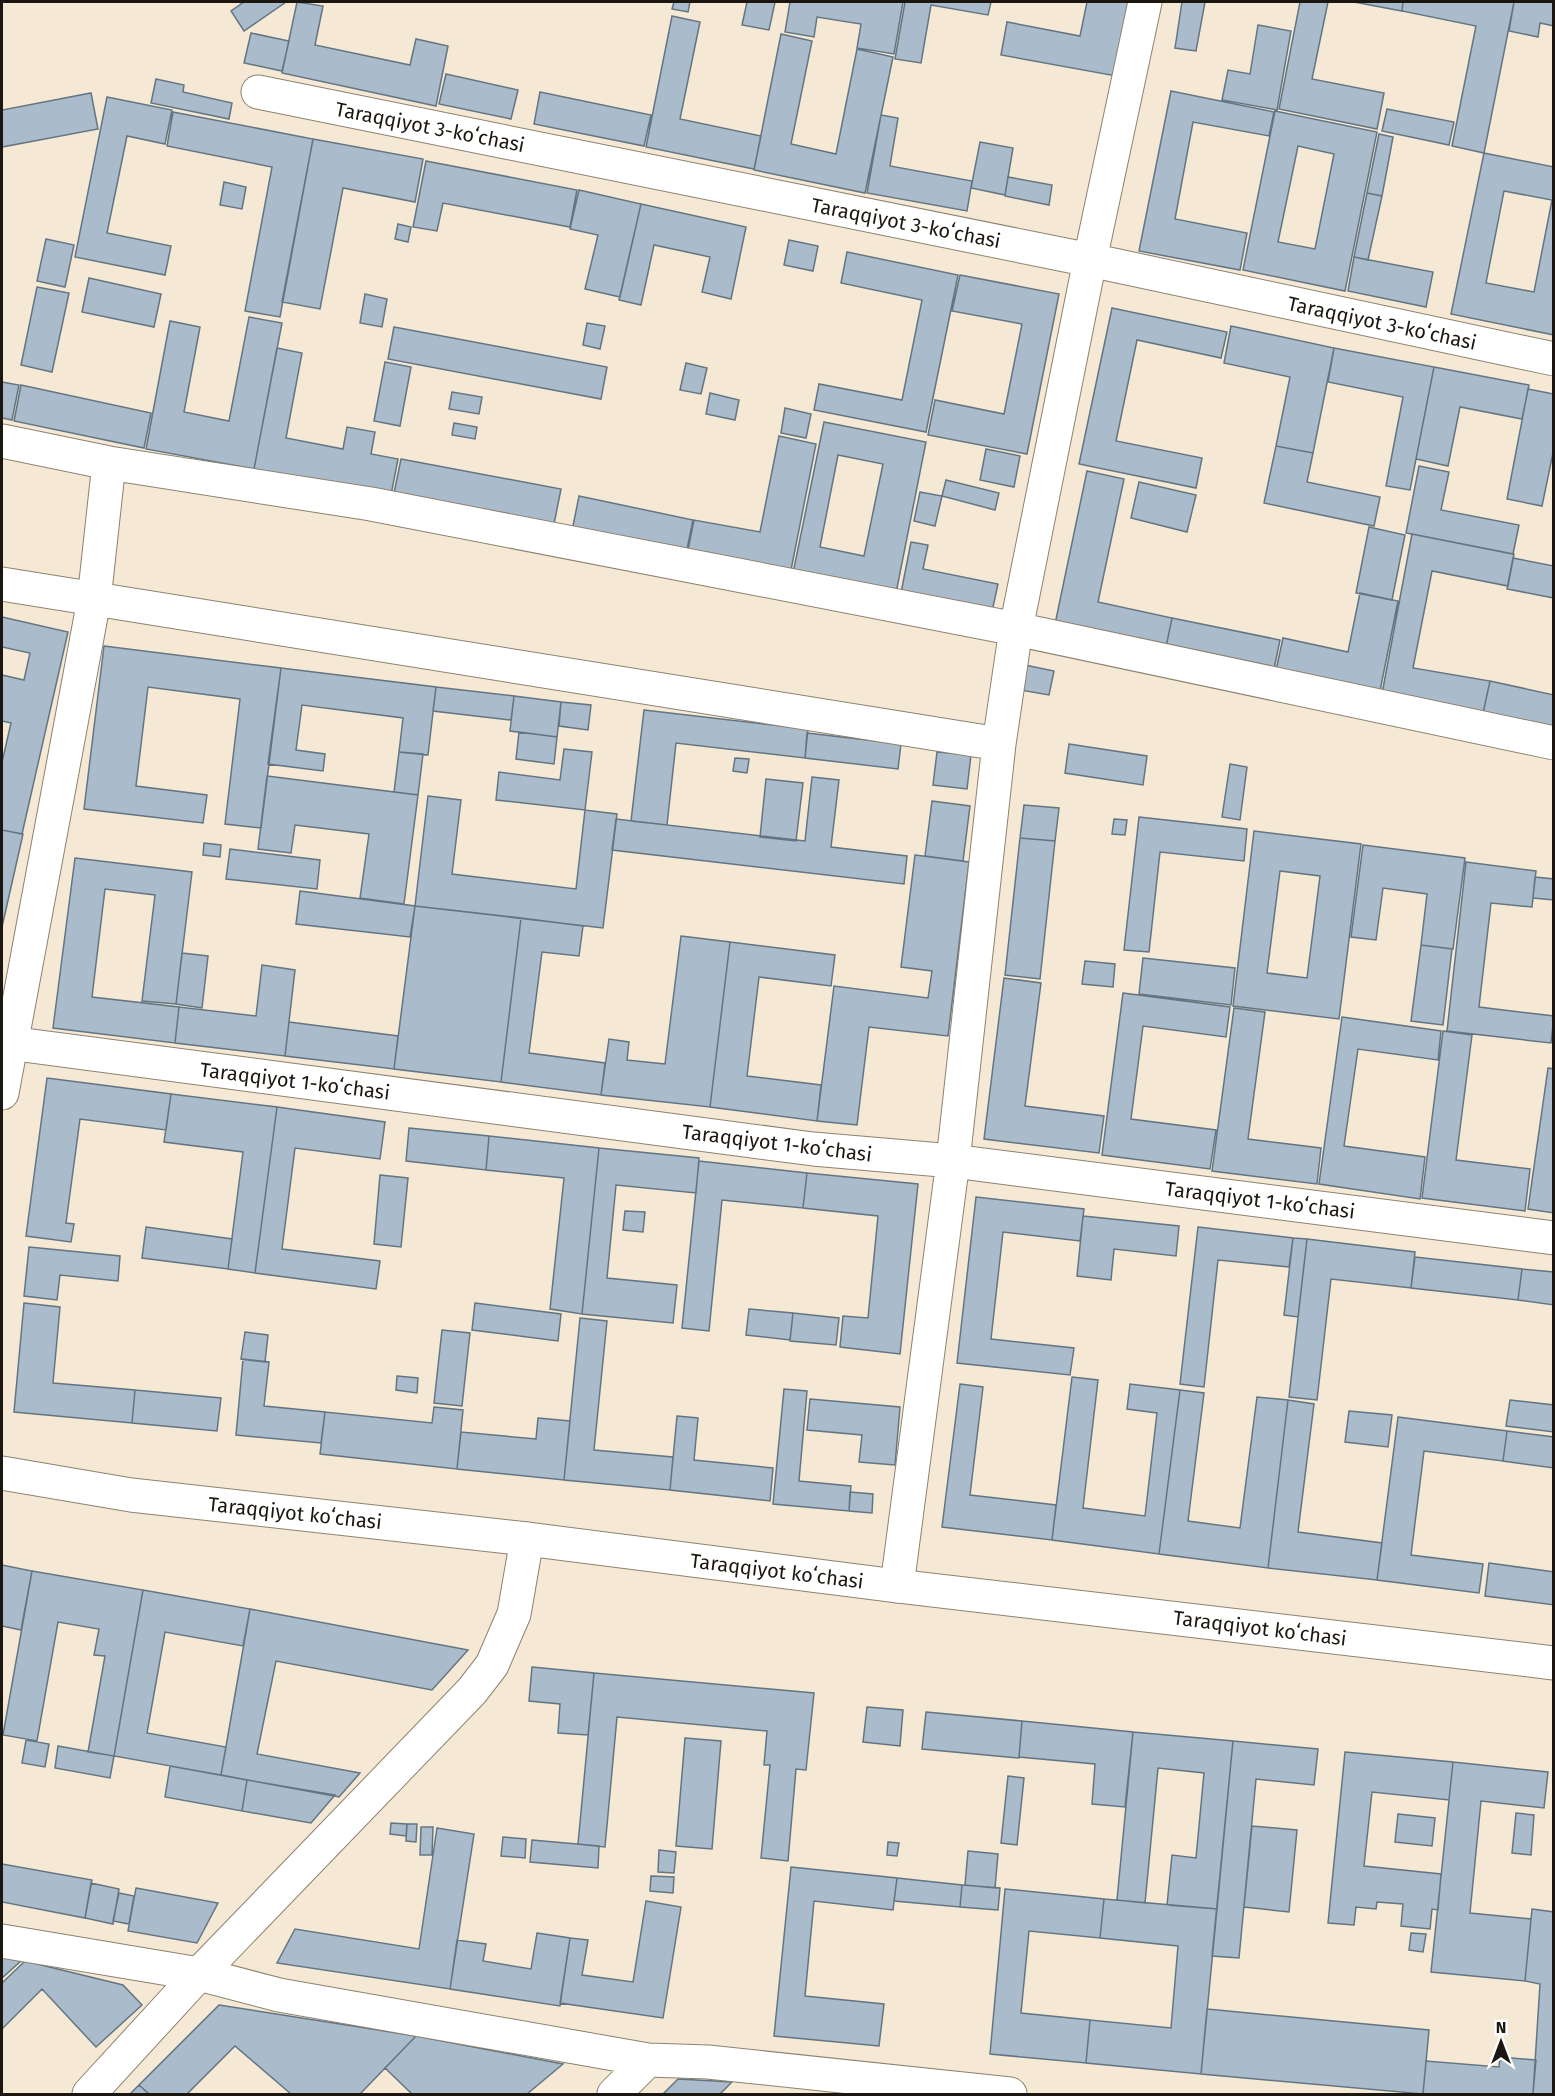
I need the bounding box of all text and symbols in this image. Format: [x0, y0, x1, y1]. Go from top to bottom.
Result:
street label: Taraqqiyot 3-koʻchasi [333, 97, 527, 157]
street label: Taraqqiyot 3-koʻchasi [809, 193, 1003, 253]
street label: Taraqqiyot 3-koʻchasi [1285, 291, 1479, 355]
street label: Taraqqiyot 1-koʻchasi [199, 1057, 391, 1105]
street label: Taraqqiyot 1-koʻchasi [681, 1119, 873, 1167]
street label: Taraqqiyot 1-koʻchasi [1164, 1176, 1356, 1224]
street label: Taraqqiyot koʻchasi [207, 1492, 383, 1534]
street label: Taraqqiyot koʻchasi [689, 1548, 865, 1594]
street label: Taraqqiyot koʻchasi [1172, 1605, 1348, 1651]
north arrow [1471, 2012, 1531, 2072]
text: N [1496, 2018, 1506, 2037]

